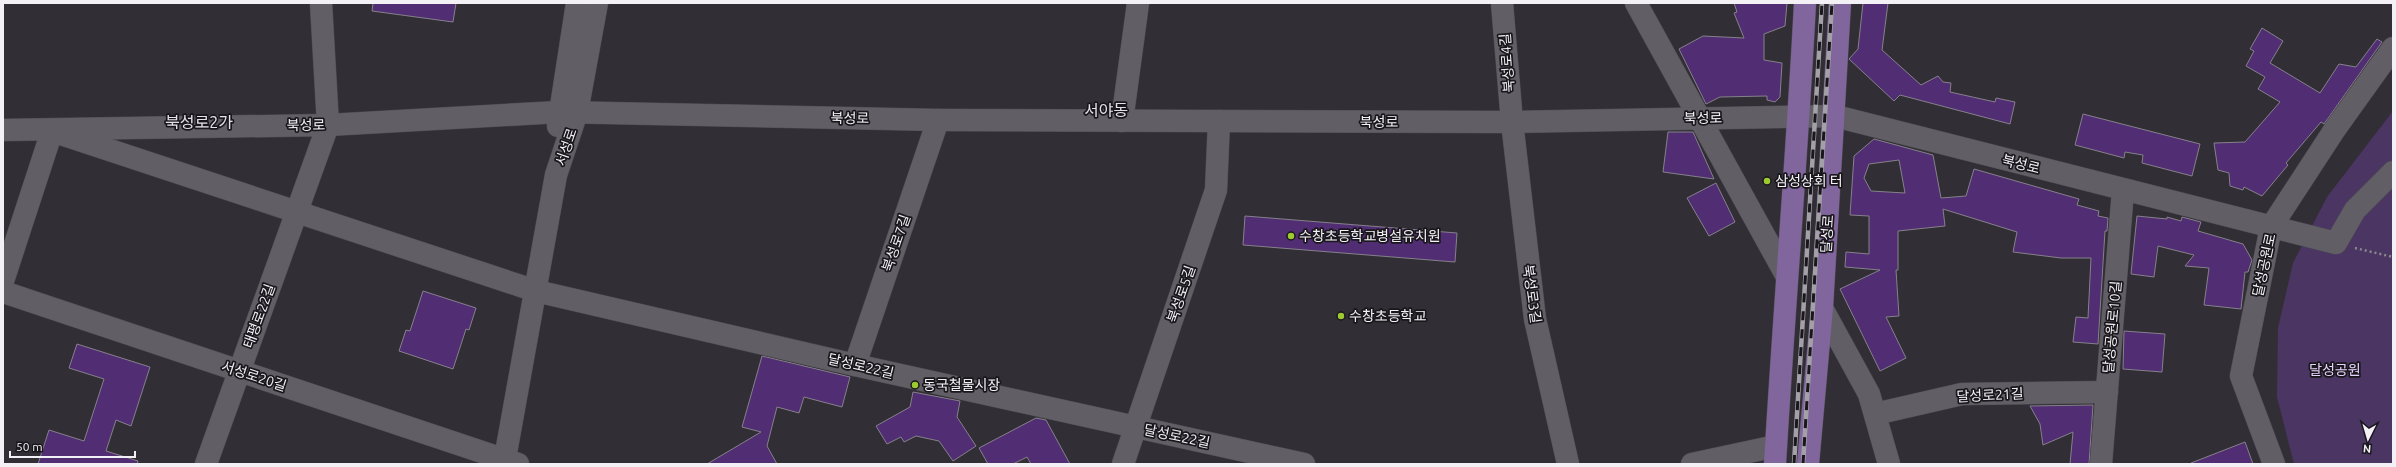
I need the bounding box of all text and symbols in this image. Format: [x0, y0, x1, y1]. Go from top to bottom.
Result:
street label: 북성로4길 [1497, 33, 1517, 93]
district label: 서야동 [1084, 101, 1128, 119]
street label: 북성로 [831, 110, 870, 126]
street label: 북성로 [1684, 110, 1723, 126]
district label: 북성로2가 [165, 113, 233, 131]
street label: 북성로 [1360, 114, 1398, 130]
street label: 북성로 [287, 117, 326, 133]
street label: 서성로 [552, 126, 580, 168]
street label: 북성로 [2000, 152, 2042, 176]
place label: 삼성상회 터 [1775, 173, 1843, 189]
marker: 삼성상회 터 [1762, 176, 1772, 186]
street label: 북성로7길 [879, 212, 913, 274]
street label: 달성로 [1818, 214, 1836, 254]
place label: 수창초등학교병설유치원 [1299, 228, 1441, 244]
marker: 수창초등학교병설유치원 [1286, 231, 1296, 241]
street label: 달성공원로 [2249, 232, 2279, 298]
street label: 북성로5길 [1164, 263, 1198, 325]
street label: 북성로3길 [1520, 263, 1544, 325]
street label: 달성공원로10길 [2100, 280, 2124, 374]
street label: 태평로22길 [240, 282, 278, 350]
place label: 수창초등학교 [1349, 308, 1426, 324]
marker: 수창초등학교 [1336, 311, 1346, 321]
street label: 달성로22길 [826, 351, 896, 381]
street label: 서성로20길 [220, 358, 288, 394]
park label: 달성공원 [2309, 362, 2361, 378]
place label: 동국철물시장 [923, 377, 1000, 393]
marker: 동국철물시장 [910, 380, 920, 390]
street label: 달성로21길 [1956, 385, 2024, 405]
north arrow [2348, 419, 2388, 459]
street label: 달성로22길 [1142, 421, 1212, 451]
scale bar [10, 433, 135, 459]
text: 50 m [16, 440, 43, 453]
text: N [2363, 443, 2372, 455]

